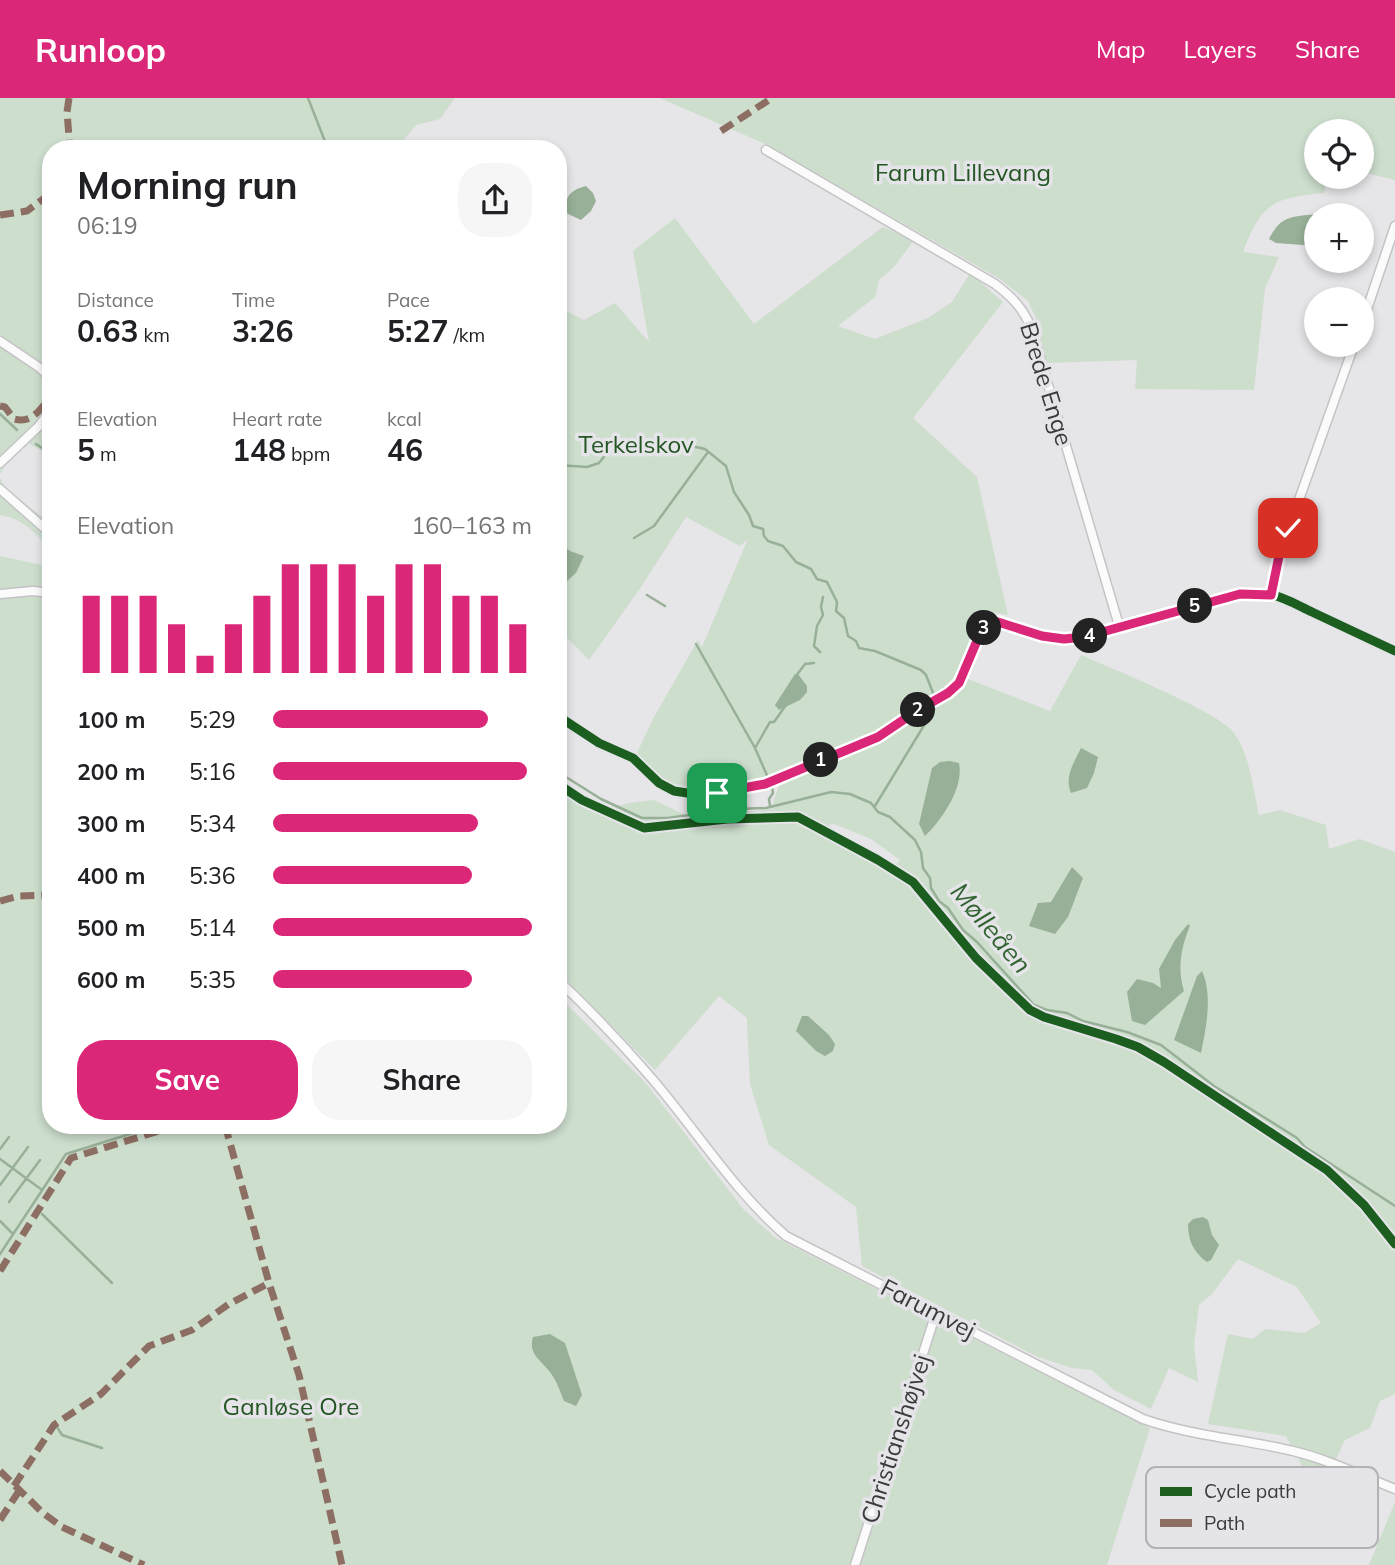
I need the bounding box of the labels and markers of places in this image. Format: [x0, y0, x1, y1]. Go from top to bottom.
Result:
pin [1258, 498, 1318, 558]
pin: 5 [1178, 588, 1212, 624]
pin: 3 [967, 610, 1002, 646]
pin: 4 [1072, 618, 1108, 654]
pin: 2 [900, 692, 936, 728]
pin: 1 [804, 742, 838, 778]
pin [687, 763, 747, 823]

